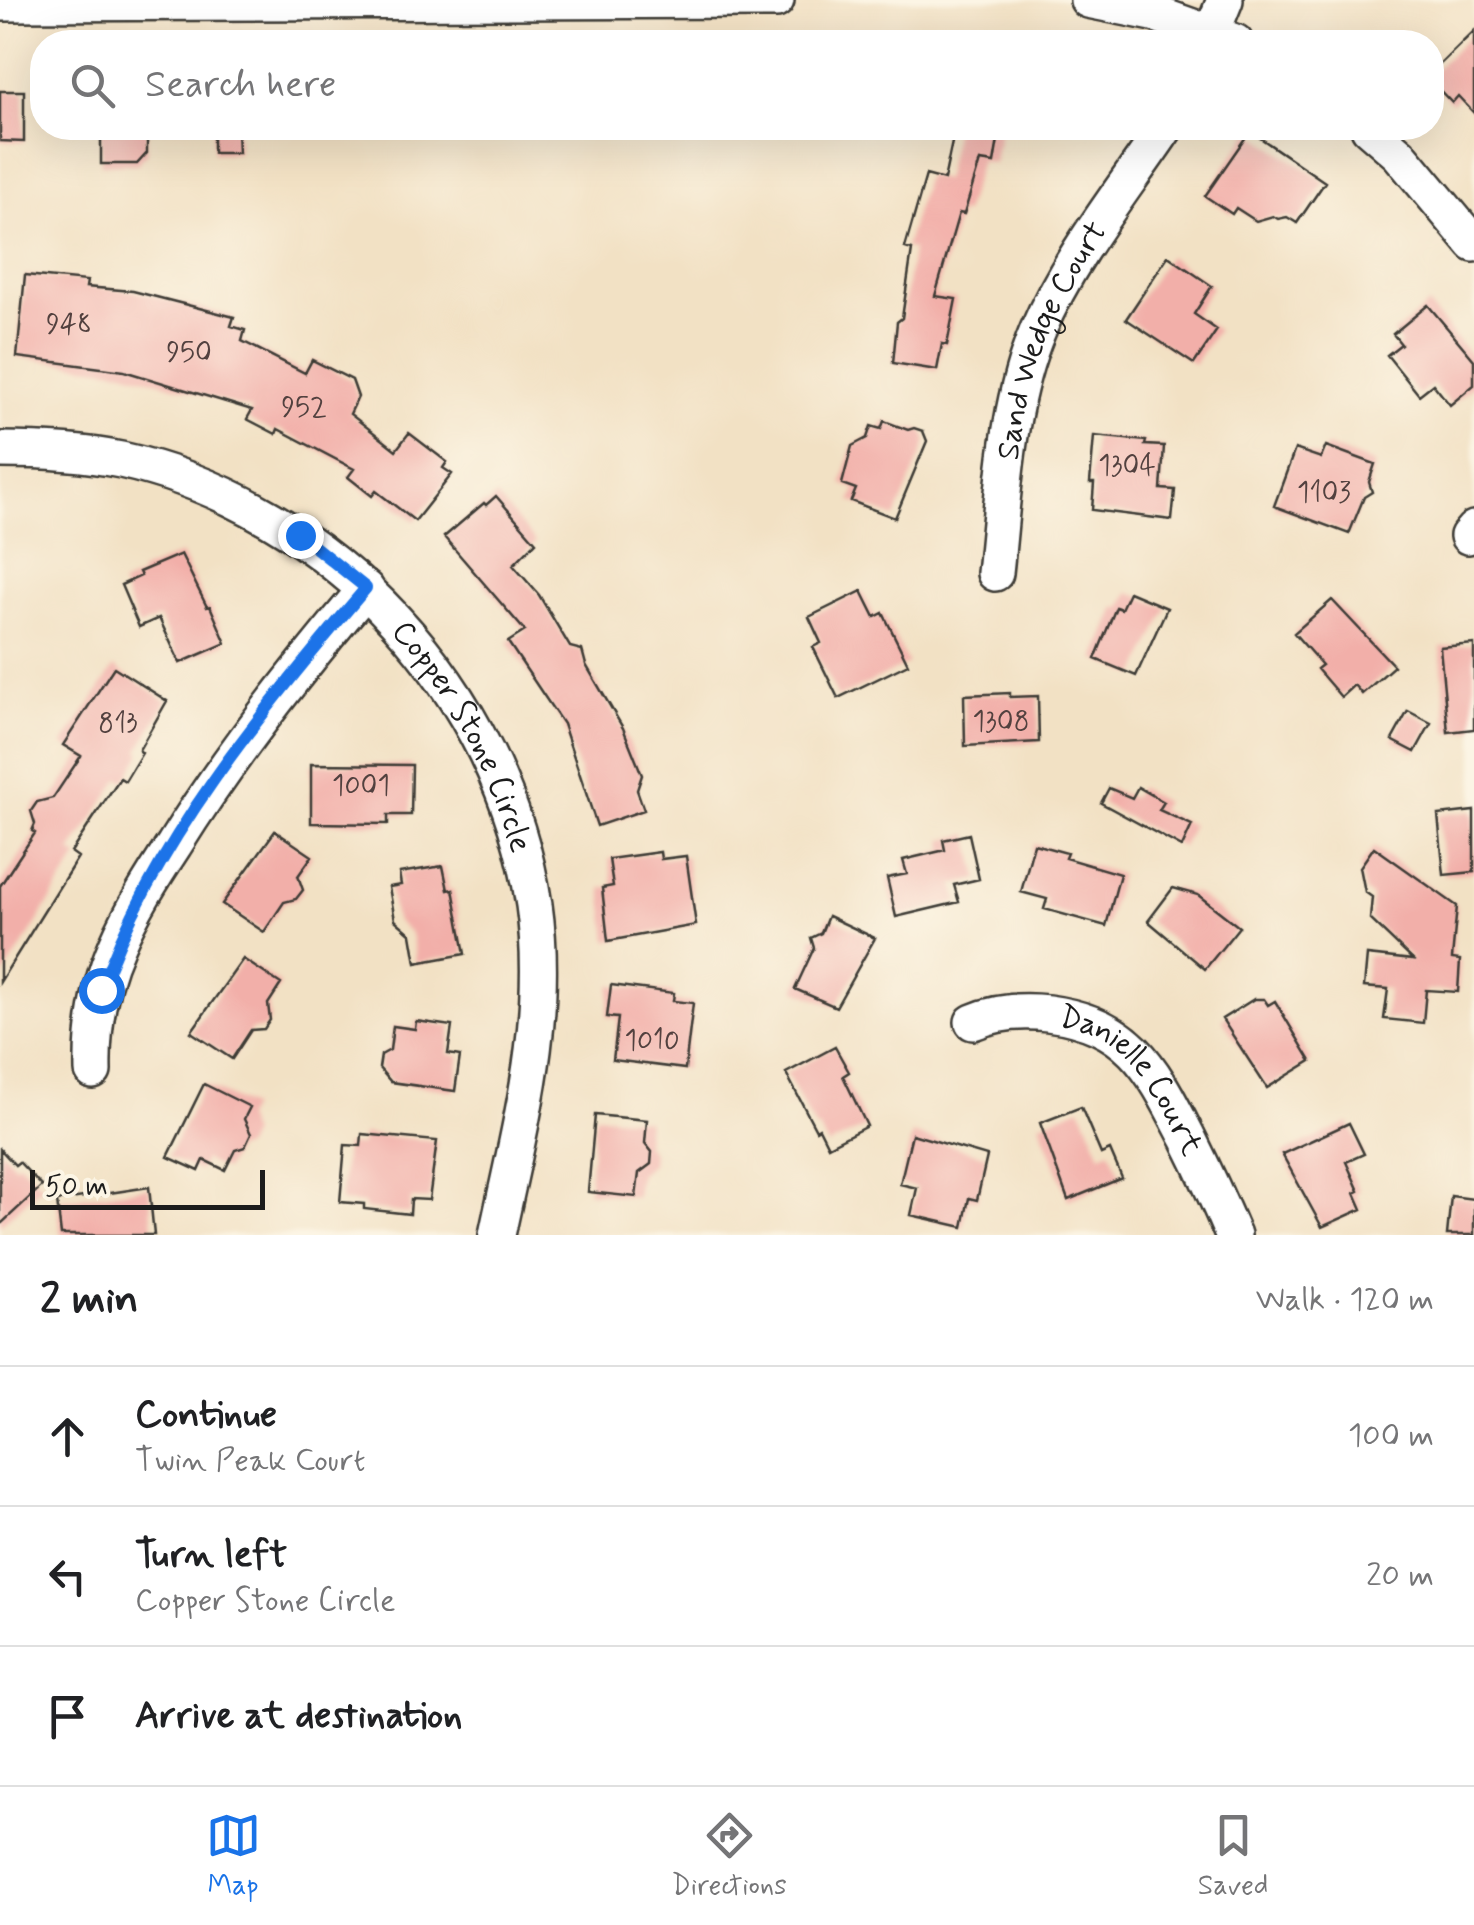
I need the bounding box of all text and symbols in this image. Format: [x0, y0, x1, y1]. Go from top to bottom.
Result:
search box [30, 30, 1444, 140]
icon: search [65, 58, 120, 113]
text: Search here [145, 61, 336, 110]
street label: Sand Wedge Court [988, 213, 1117, 462]
house number: 948 [46, 307, 92, 344]
house number: 950 [166, 335, 212, 372]
house number: 952 [281, 390, 327, 427]
house number: 1304 [1098, 448, 1156, 485]
house number: 1103 [1297, 475, 1351, 512]
route end [278, 513, 324, 559]
street label: Copper Stone Circle [382, 612, 541, 857]
house number: 1308 [973, 704, 1029, 741]
house number: 813 [98, 706, 138, 743]
house number: 1001 [332, 768, 390, 805]
route start [79, 968, 125, 1014]
street label: Danielle Court [1055, 996, 1212, 1163]
house number: 1010 [624, 1023, 680, 1060]
scale bar [30, 1165, 265, 1210]
text: 50 m [45, 1169, 108, 1206]
text: 2 min [40, 1273, 139, 1328]
text: Walk · 120 m [1256, 1279, 1434, 1321]
text: Continue [135, 1391, 277, 1440]
icon: ahead [40, 1409, 95, 1464]
text: 100 m [1348, 1415, 1434, 1457]
text: Twin Peak Court [135, 1440, 365, 1482]
text: Turn left [135, 1531, 287, 1580]
icon: left [40, 1549, 95, 1604]
text: 20 m [1366, 1555, 1434, 1597]
text: Copper Stone Circle [135, 1580, 396, 1622]
icon: arrive [40, 1689, 95, 1744]
text: Arrive at destination [135, 1692, 462, 1741]
tab: Map [206, 1808, 261, 1905]
tab: Directions [672, 1808, 787, 1905]
tab: Saved [1198, 1808, 1268, 1905]

